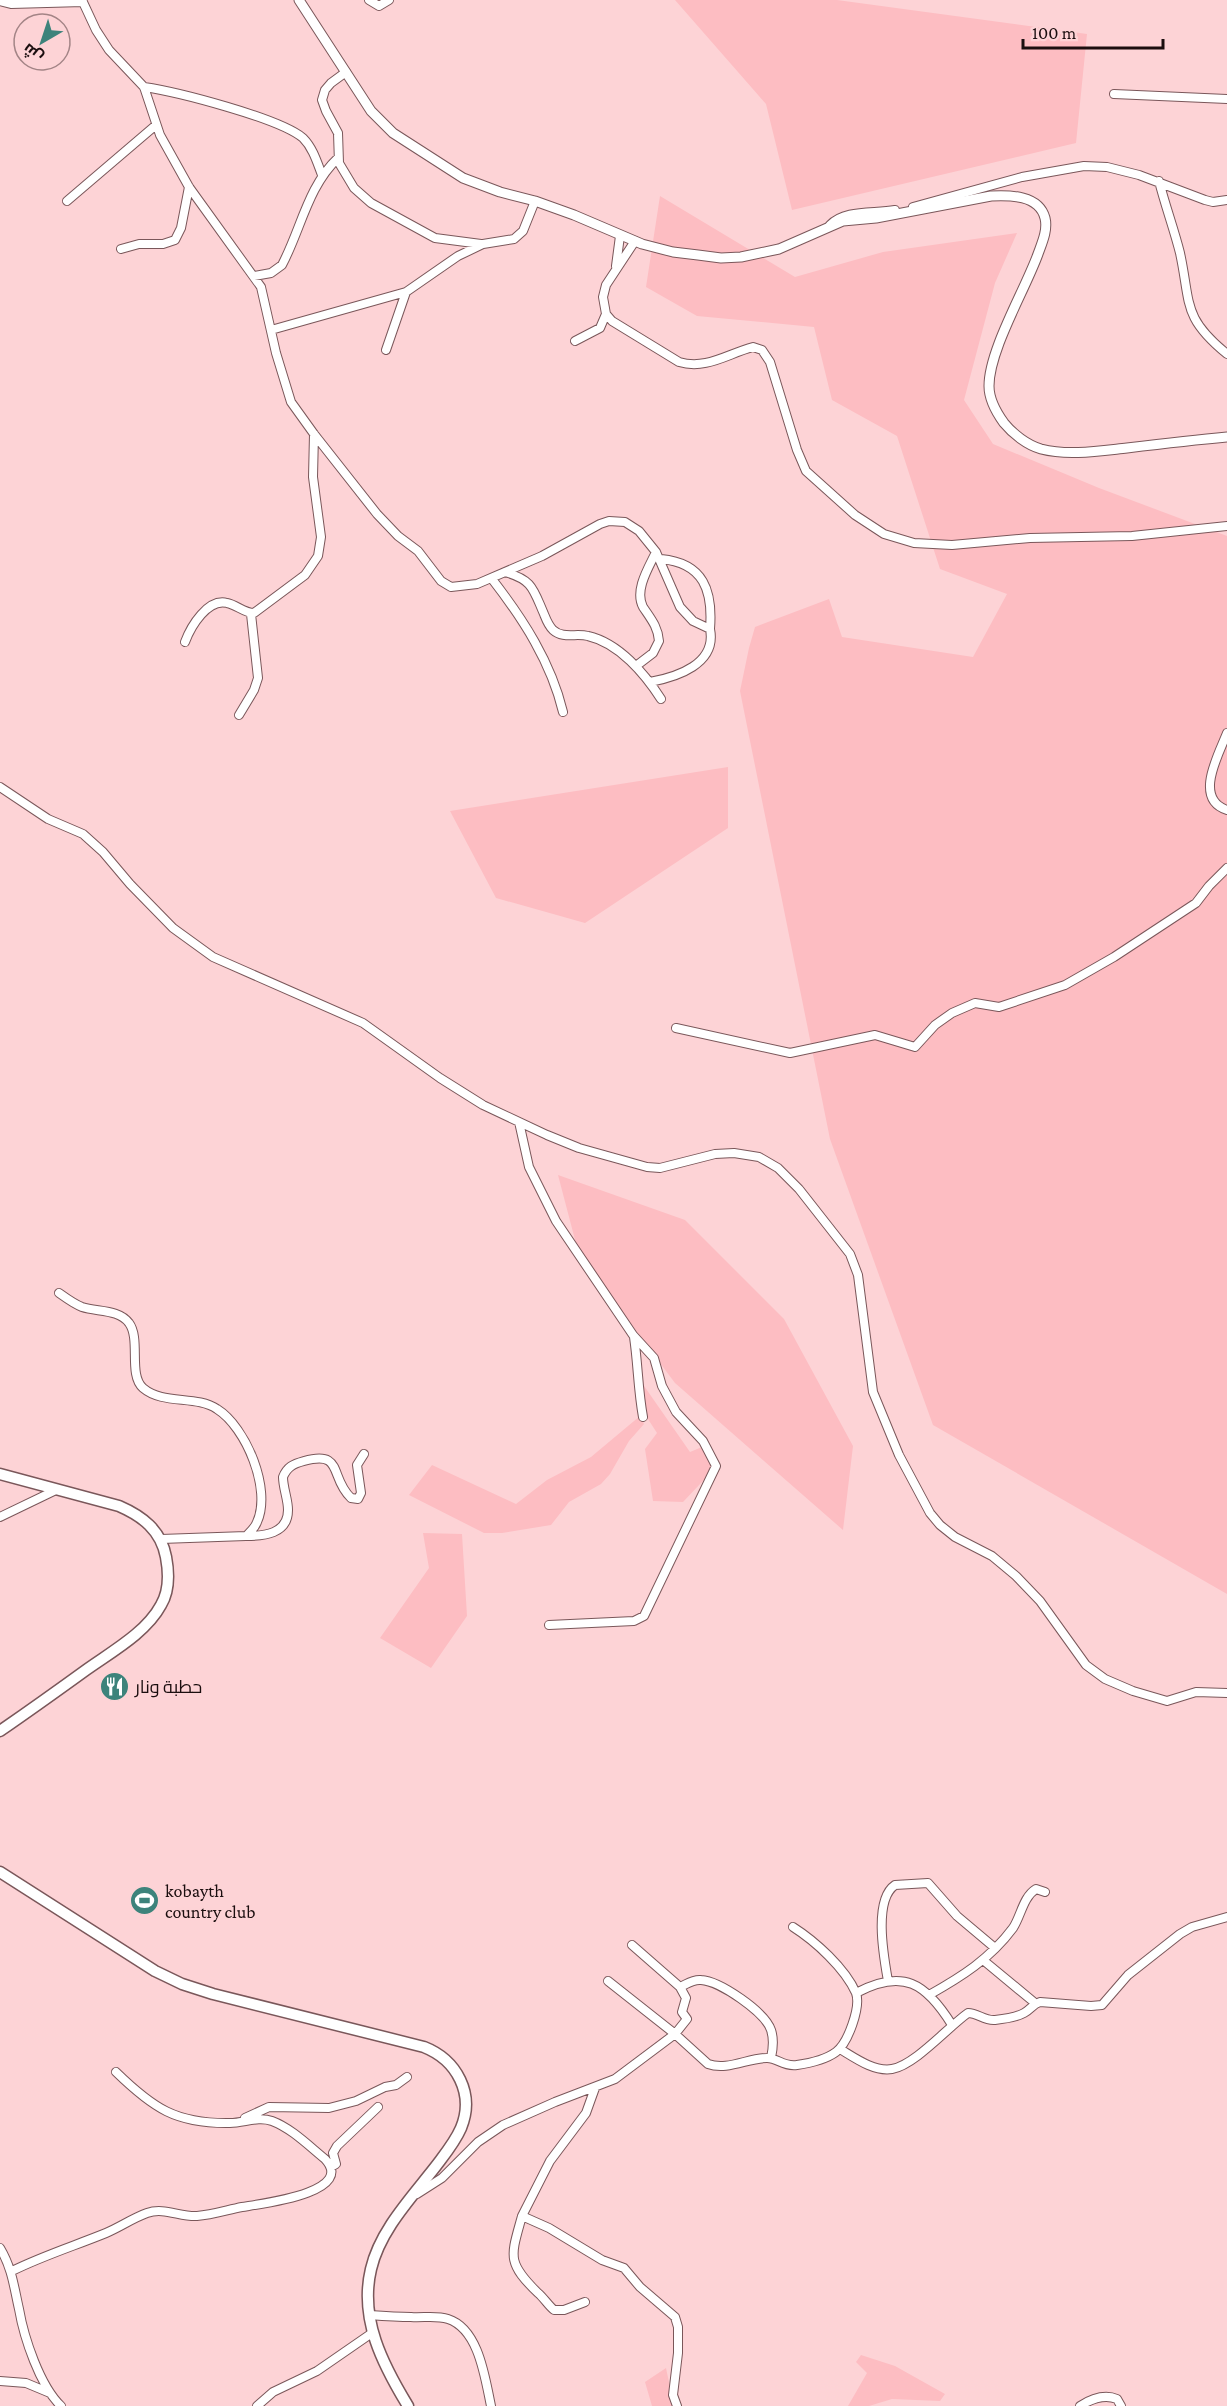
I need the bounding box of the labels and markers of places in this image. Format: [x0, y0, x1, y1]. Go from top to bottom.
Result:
restaurant icon: حطبة ونار [98, 1671, 130, 1703]
place label: حطبة ونار [134, 1677, 202, 1698]
place label: kobayth country club [165, 1881, 256, 1922]
sports icon: kobayth country club [128, 1885, 160, 1917]

